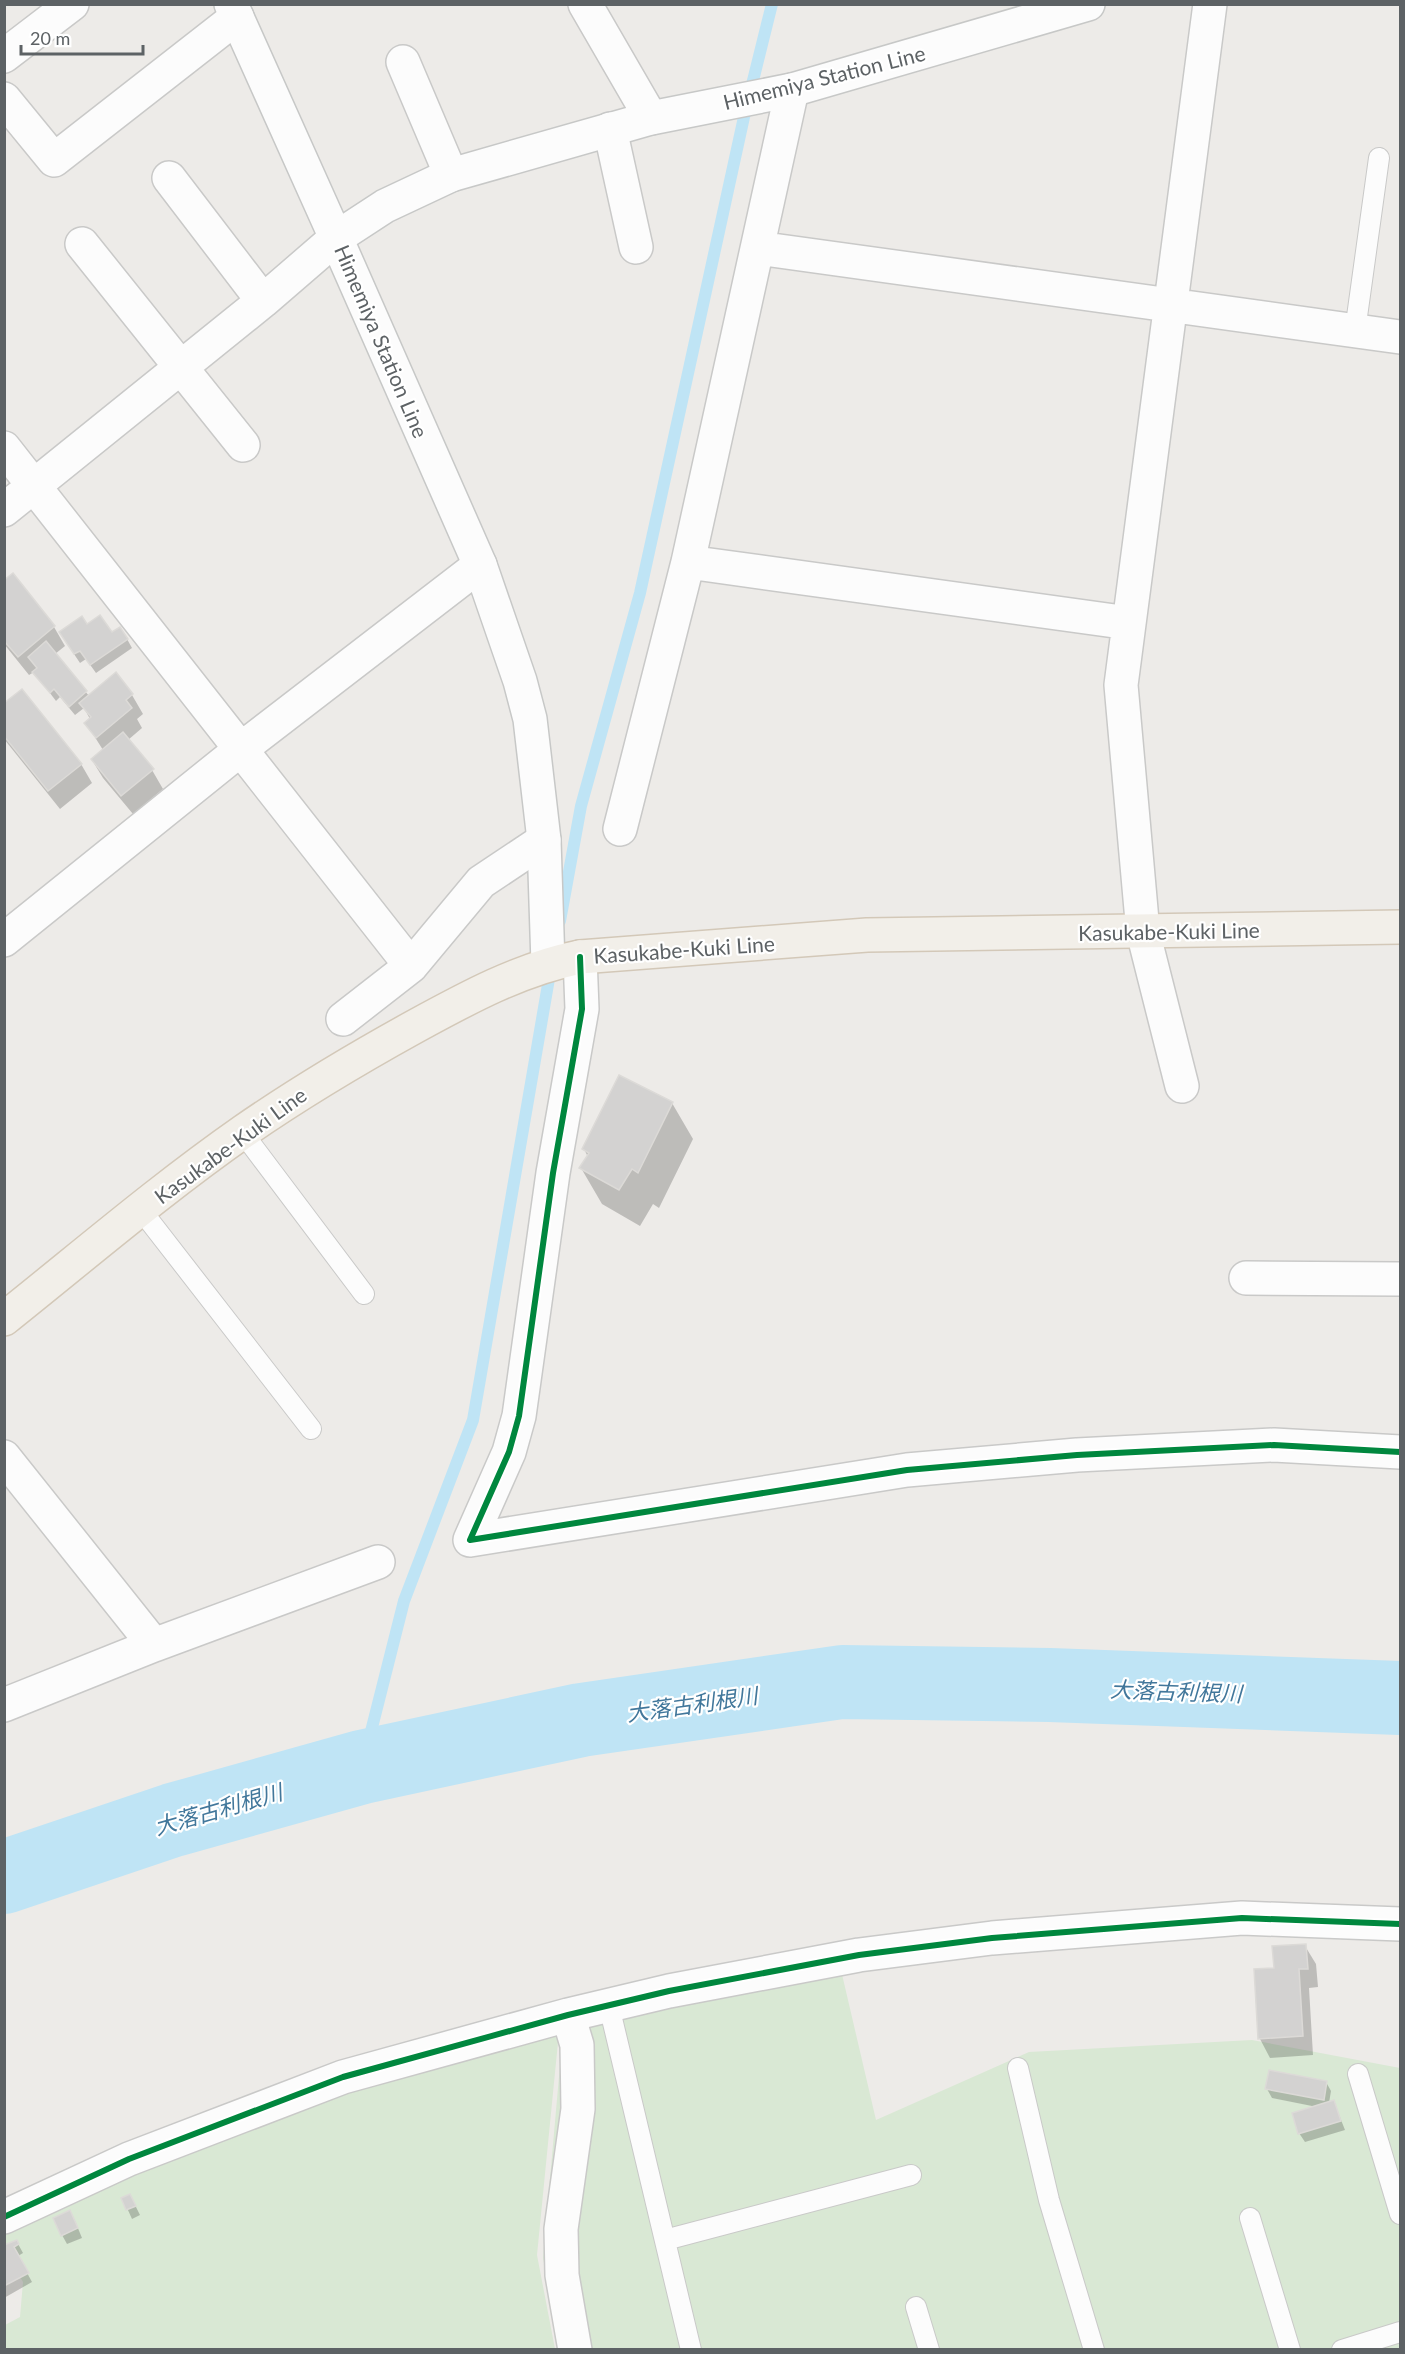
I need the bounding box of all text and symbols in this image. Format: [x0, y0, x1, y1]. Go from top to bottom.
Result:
scale bar [21, 18, 142, 56]
text: 20 m [30, 27, 70, 49]
street label: Himemiya Station Line [720, 40, 928, 114]
street label: Himemiya Station Line [330, 241, 434, 441]
street label: Kasukabe-Kuki Line [1078, 917, 1260, 945]
street label: Kasukabe-Kuki Line [593, 930, 775, 968]
street label: Kasukabe-Kuki Line [149, 1082, 311, 1208]
water label: 大落古利根川 [1110, 1675, 1244, 1707]
water label: 大落古利根川 [625, 1681, 761, 1727]
water label: 大落古利根川 [151, 1777, 287, 1840]

